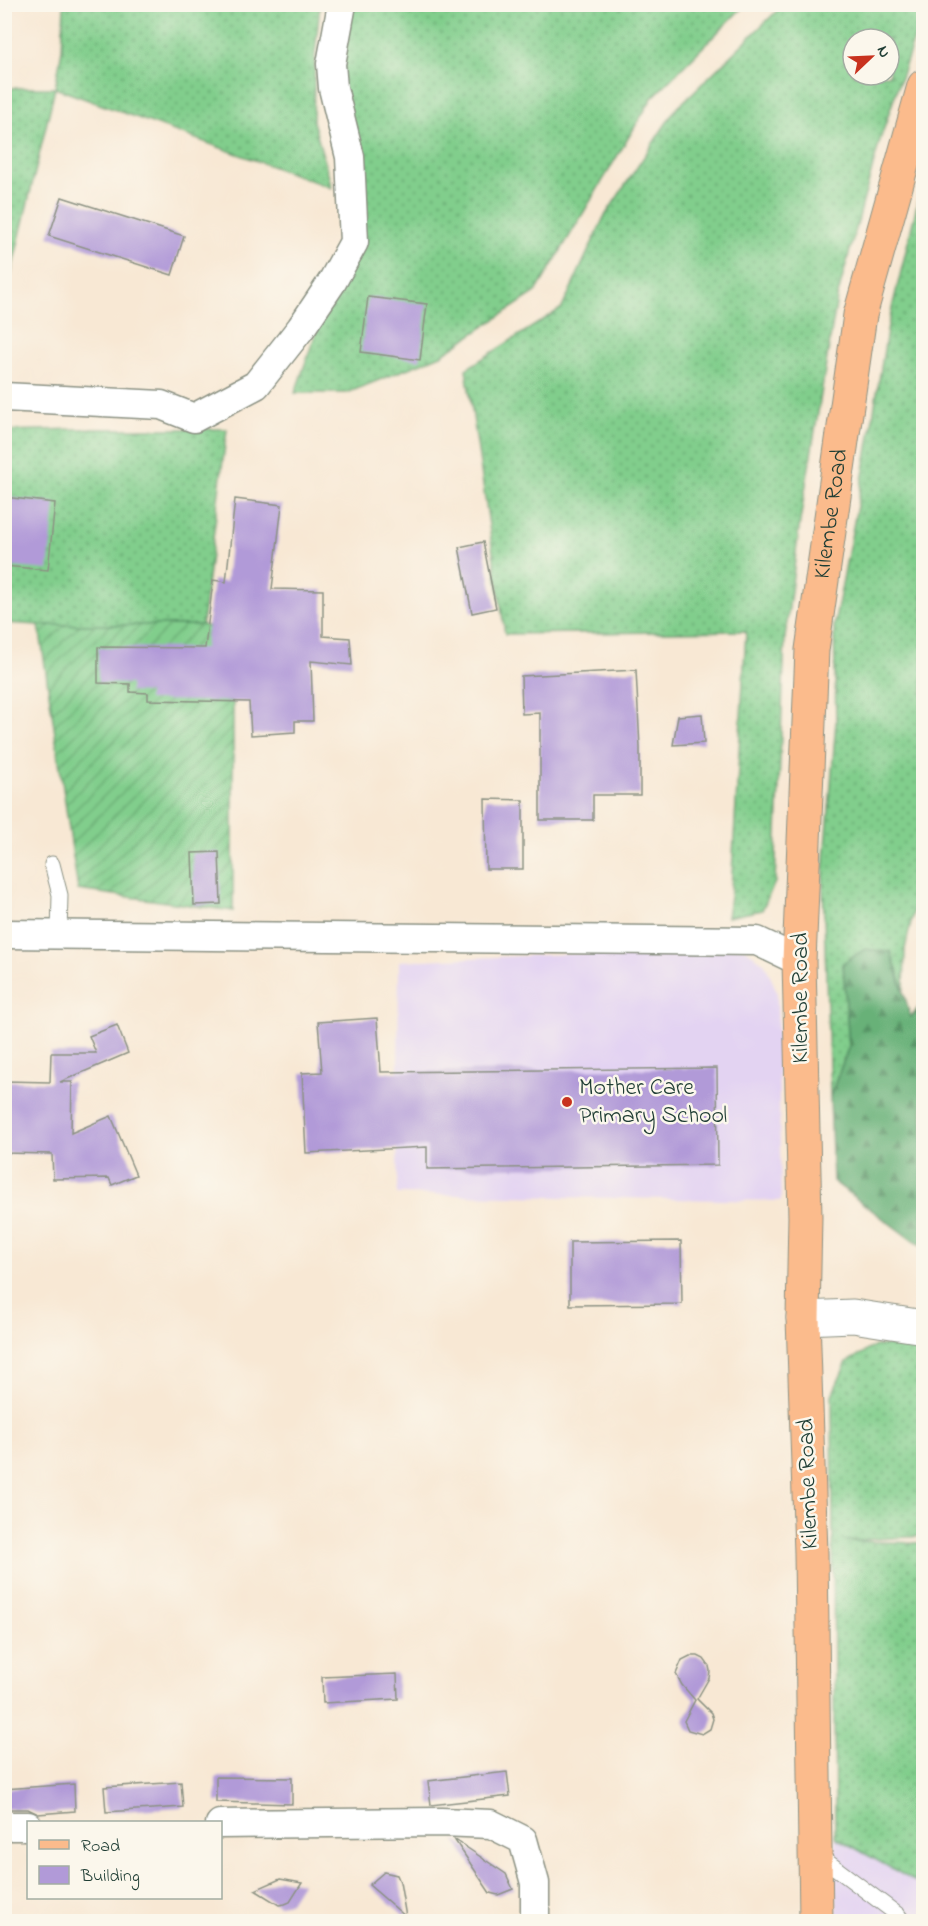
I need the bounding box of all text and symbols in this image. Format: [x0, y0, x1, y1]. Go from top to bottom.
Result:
north arrow [841, 27, 901, 87]
text: N [870, 42, 896, 62]
street label: Kilembe Road [805, 446, 858, 581]
street label: Kilembe Road [784, 932, 819, 1064]
place label: Mother Care Primary School [579, 1071, 727, 1135]
marker: Mother Care Primary School [560, 1095, 574, 1109]
street label: Kilembe Road [789, 1417, 829, 1550]
legend [27, 1821, 222, 1899]
text: Road [81, 1834, 120, 1860]
text: Building [80, 1864, 140, 1891]

